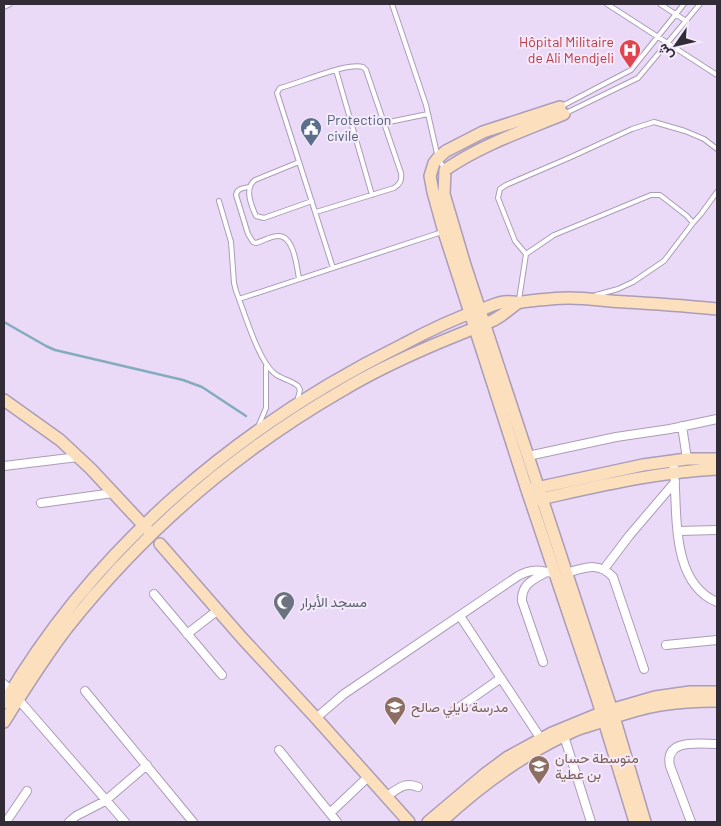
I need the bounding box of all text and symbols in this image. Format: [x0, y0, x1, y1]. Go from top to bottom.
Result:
north arrow [651, 20, 701, 70]
place label: Hôpital Militaire de Ali Mendjeli [519, 33, 614, 66]
hospital icon: Hôpital Militaire de Ali Mendjeli [618, 38, 642, 69]
text: ش [653, 40, 677, 64]
place label: Protection civile [327, 111, 391, 144]
public building icon: Protection civile [299, 116, 323, 147]
mosque icon: مسجد الأبرار [272, 590, 296, 621]
place label: مسجد الأبرار [299, 593, 367, 611]
school or university icon: مدرسة نايلي صالح [383, 695, 407, 726]
place label: مدرسة نايلي صالح [411, 698, 508, 719]
place label: متوسطة حسان بن عطية [555, 749, 639, 783]
school or university icon: متوسطة حسان بن عطية [527, 754, 551, 785]

